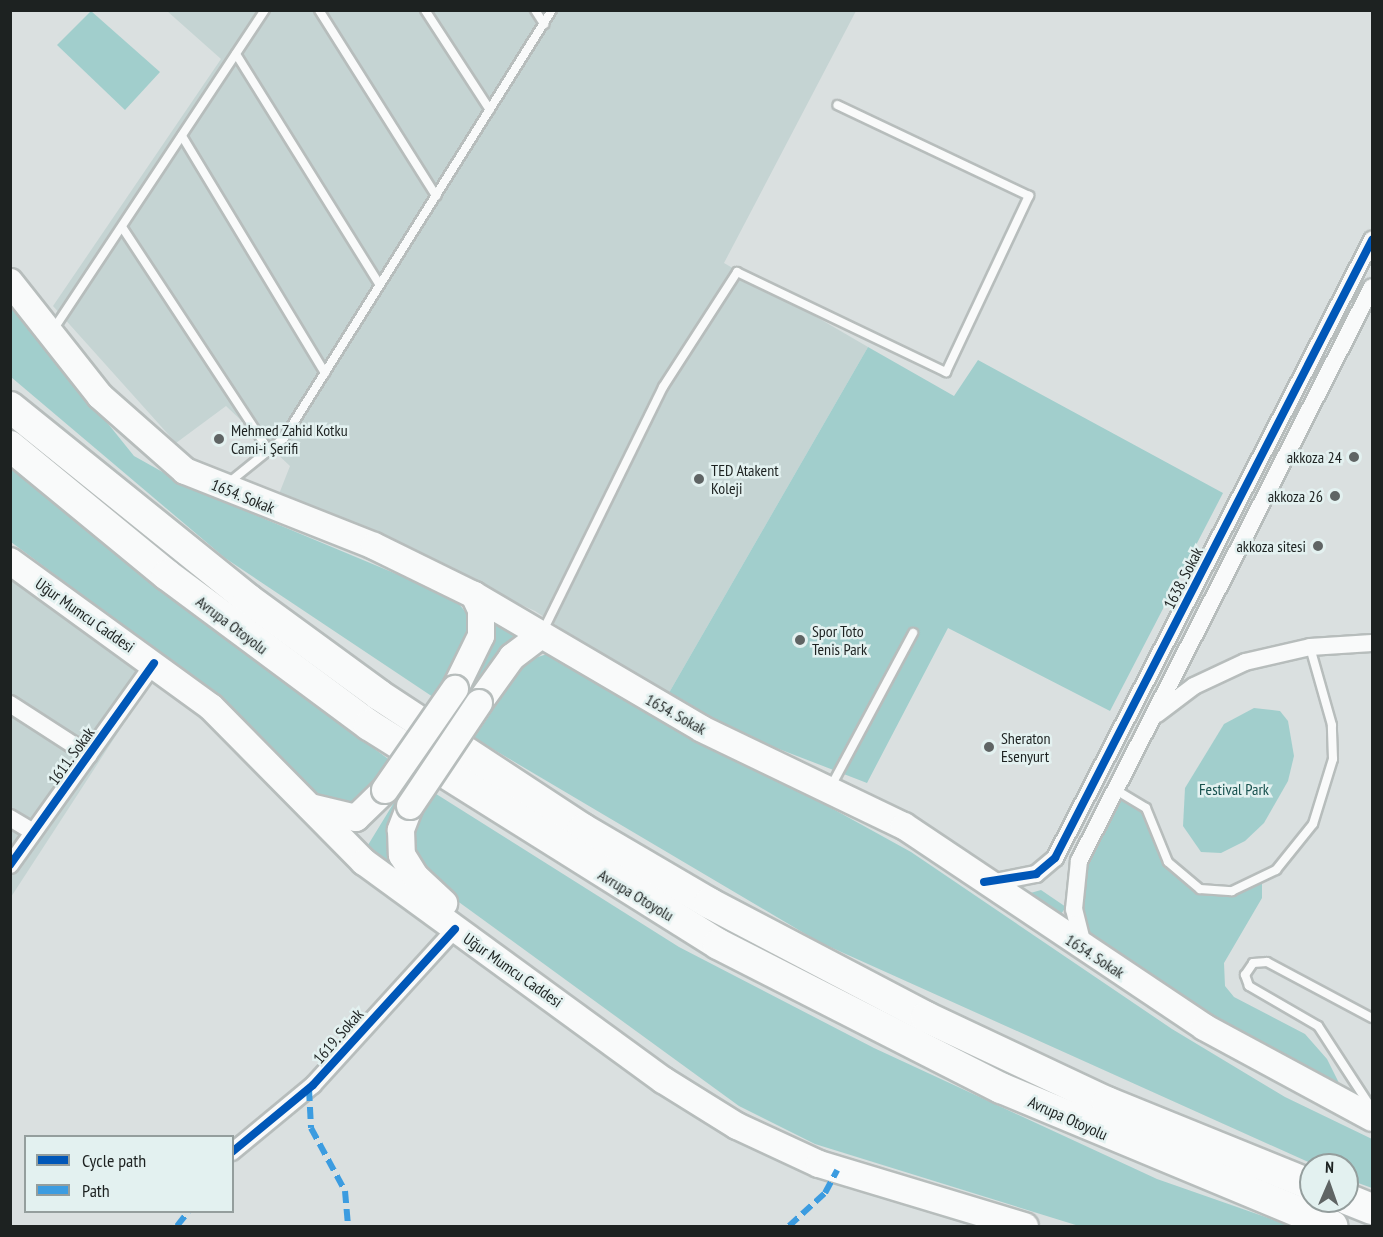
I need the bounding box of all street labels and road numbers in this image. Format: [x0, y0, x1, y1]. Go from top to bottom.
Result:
street label: 1654. Sokak [208, 474, 278, 518]
street label: 1638. Sokak [1159, 544, 1207, 612]
street label: Uğur Mumcu Caddesi [32, 574, 138, 656]
street label: Avrupa Otoyolu [192, 592, 272, 658]
street label: 1654. Sokak [642, 689, 710, 739]
street label: 1611. Sokak [43, 723, 99, 789]
street label: Avrupa Otoyolu [595, 865, 677, 925]
street label: Uğur Mumcu Caddesi [460, 929, 566, 1011]
street label: 1654. Sokak [1061, 930, 1129, 982]
street label: 1619. Sokak [309, 1004, 367, 1068]
street label: Avrupa Otoyolu [1025, 1092, 1111, 1144]

